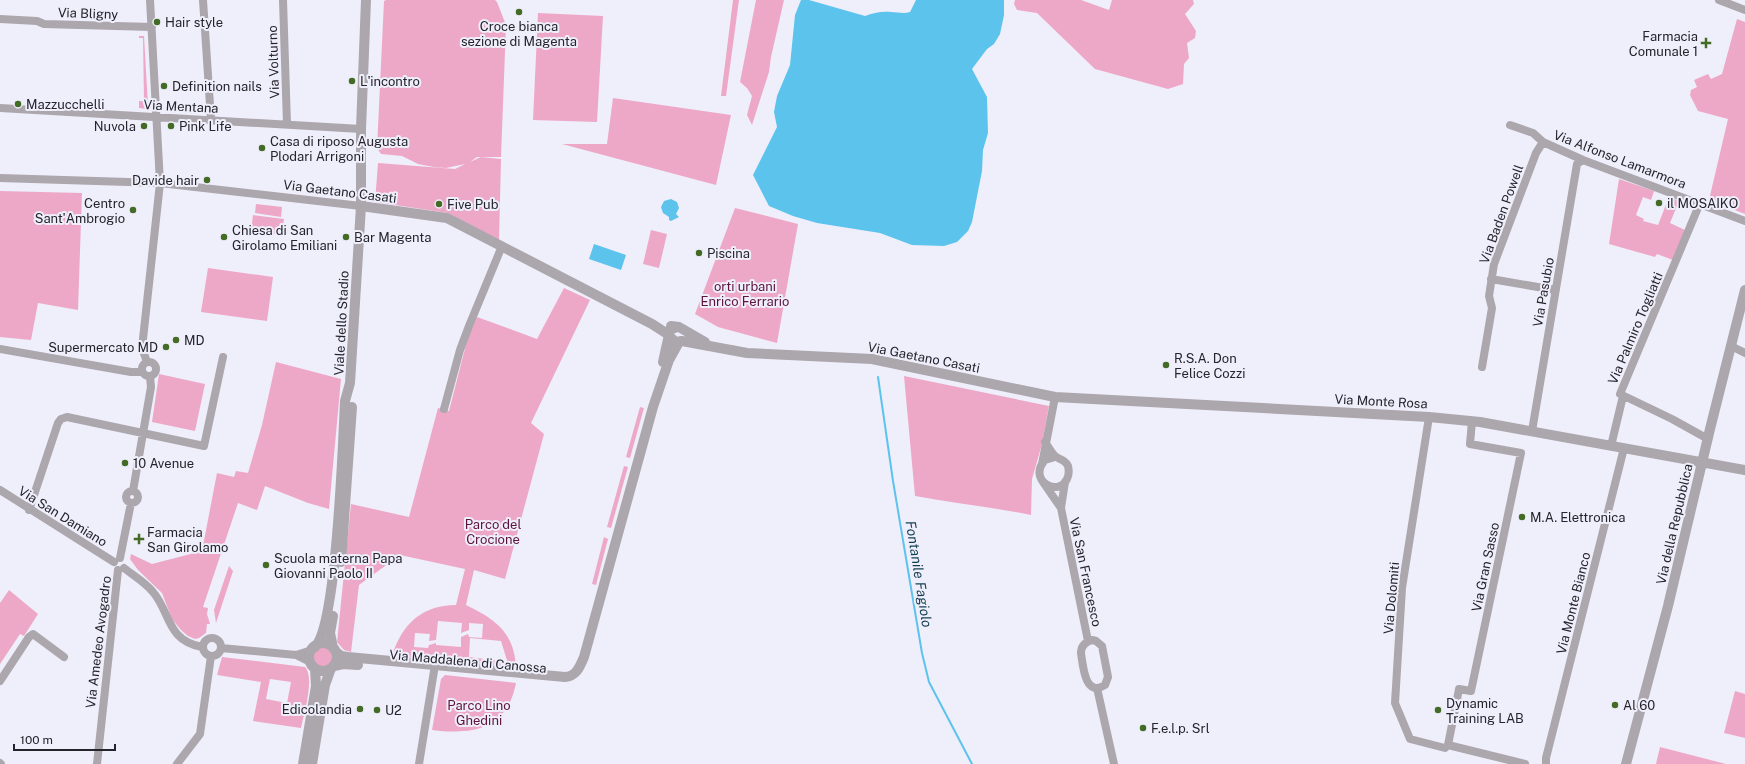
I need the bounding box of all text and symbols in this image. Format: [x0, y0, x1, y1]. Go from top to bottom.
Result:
street label: Via Bligny [58, 5, 118, 22]
marker: Croce bianca sezione di Magenta [514, 7, 524, 17]
place label: Hair style [165, 15, 223, 30]
marker: Hair style [152, 17, 162, 27]
place label: Croce bianca sezione di Magenta [461, 19, 577, 49]
street label: Via Volturno [265, 25, 282, 99]
place label: Farmacia Comunale 1 [1629, 29, 1698, 59]
marker: Farmacia Comunale 1 [1701, 38, 1711, 48]
place label: L'incontro [360, 74, 420, 89]
marker: L'incontro [347, 76, 357, 86]
place label: Definition nails [172, 79, 262, 94]
marker: Definition nails [159, 81, 169, 91]
place label: Mazzucchelli [26, 97, 104, 112]
street label: Via Mentana [143, 97, 219, 116]
marker: Mazzucchelli [13, 99, 23, 109]
place label: Nuvola [94, 119, 136, 134]
place label: Pink Life [179, 119, 232, 134]
marker: Nuvola [139, 121, 149, 131]
marker: Pink Life [166, 121, 176, 131]
street label: Via Alfonso Lamarmora [1551, 127, 1688, 192]
place label: Casa di riposo Augusta Plodari Arrigoni [270, 134, 408, 164]
marker: Casa di riposo Augusta Plodari Arrigoni [257, 143, 267, 153]
street label: Via Baden Powell [1477, 162, 1526, 266]
place label: Davide hair [132, 173, 199, 188]
marker: Davide hair [202, 175, 212, 185]
street label: Via Gaetano Casati [282, 177, 397, 206]
place label: Centro Sant'Ambrogio [35, 196, 125, 226]
place label: il MOSAIKO [1667, 196, 1738, 211]
place label: Five Pub [447, 197, 499, 212]
marker: il MOSAIKO [1654, 198, 1664, 208]
marker: Five Pub [434, 199, 444, 209]
marker: Centro Sant'Ambrogio [128, 205, 138, 215]
place label: Chiesa di San Girolamo Emiliani [232, 223, 337, 253]
place label: Bar Magenta [354, 230, 431, 245]
marker: Chiesa di San Girolamo Emiliani [219, 232, 229, 242]
marker: Bar Magenta [341, 232, 351, 242]
place label: Piscina [707, 246, 750, 261]
marker: Piscina [694, 248, 704, 258]
street label: Via Pasubio [1530, 256, 1557, 328]
street label: Viale dello Stadio [331, 270, 352, 376]
street label: Via Palmiro Togliatti [1605, 270, 1666, 387]
park label: orti urbani Enrico Ferrario [701, 279, 789, 309]
place label: MD [184, 333, 205, 348]
marker: MD [171, 335, 181, 345]
street label: Via Gaetano Casati [867, 339, 981, 376]
place label: Supermercato MD [48, 340, 158, 355]
marker: Supermercato MD [161, 342, 171, 352]
place label: R.S.A. Don Felice Cozzi [1174, 351, 1245, 381]
marker: R.S.A. Don Felice Cozzi [1161, 360, 1171, 370]
street label: Via Monte Rosa [1334, 392, 1428, 411]
place label: 10 Avenue [133, 456, 194, 471]
marker: 10 Avenue [120, 458, 130, 468]
street label: Via della Repubblica [1653, 462, 1696, 586]
street label: Via San Damiano [16, 483, 110, 550]
place label: M.A. Elettronica [1530, 510, 1625, 525]
marker: M.A. Elettronica [1517, 512, 1527, 522]
street label: Via San Francesco [1067, 516, 1104, 628]
park label: Parco del Crocione [465, 517, 521, 547]
water label: Fontanile Fagiolo [903, 519, 935, 629]
street label: Via Gran Sasso [1469, 521, 1502, 613]
place label: Farmacia San Girolamo [147, 525, 228, 555]
marker: Farmacia San Girolamo [134, 534, 144, 544]
place label: Scuola materna Papa Giovanni Paolo II [274, 551, 402, 581]
street label: Via Monte Bianco [1554, 551, 1593, 656]
marker: Scuola materna Papa Giovanni Paolo II [261, 560, 271, 570]
street label: Via Dolomiti [1381, 561, 1402, 635]
street label: Via Amedeo Avogadro [83, 575, 114, 709]
street label: Via Maddalena di Canossa [389, 647, 547, 676]
place label: Dynamic Training LAB [1446, 696, 1524, 726]
park label: Parco Lino Ghedini [447, 698, 511, 728]
place label: Al 60 [1623, 698, 1655, 713]
marker: Al 60 [1610, 700, 1620, 710]
place label: Edicolandia [282, 702, 352, 717]
place label: U2 [385, 703, 402, 718]
marker: Edicolandia [355, 704, 365, 714]
marker: U2 [372, 705, 382, 715]
marker: Dynamic Training LAB [1433, 705, 1443, 715]
place label: F.e.l.p. Srl [1151, 721, 1210, 736]
marker: F.e.l.p. Srl [1138, 723, 1148, 733]
scale bar [14, 726, 115, 752]
text: 100 m [20, 733, 53, 747]

